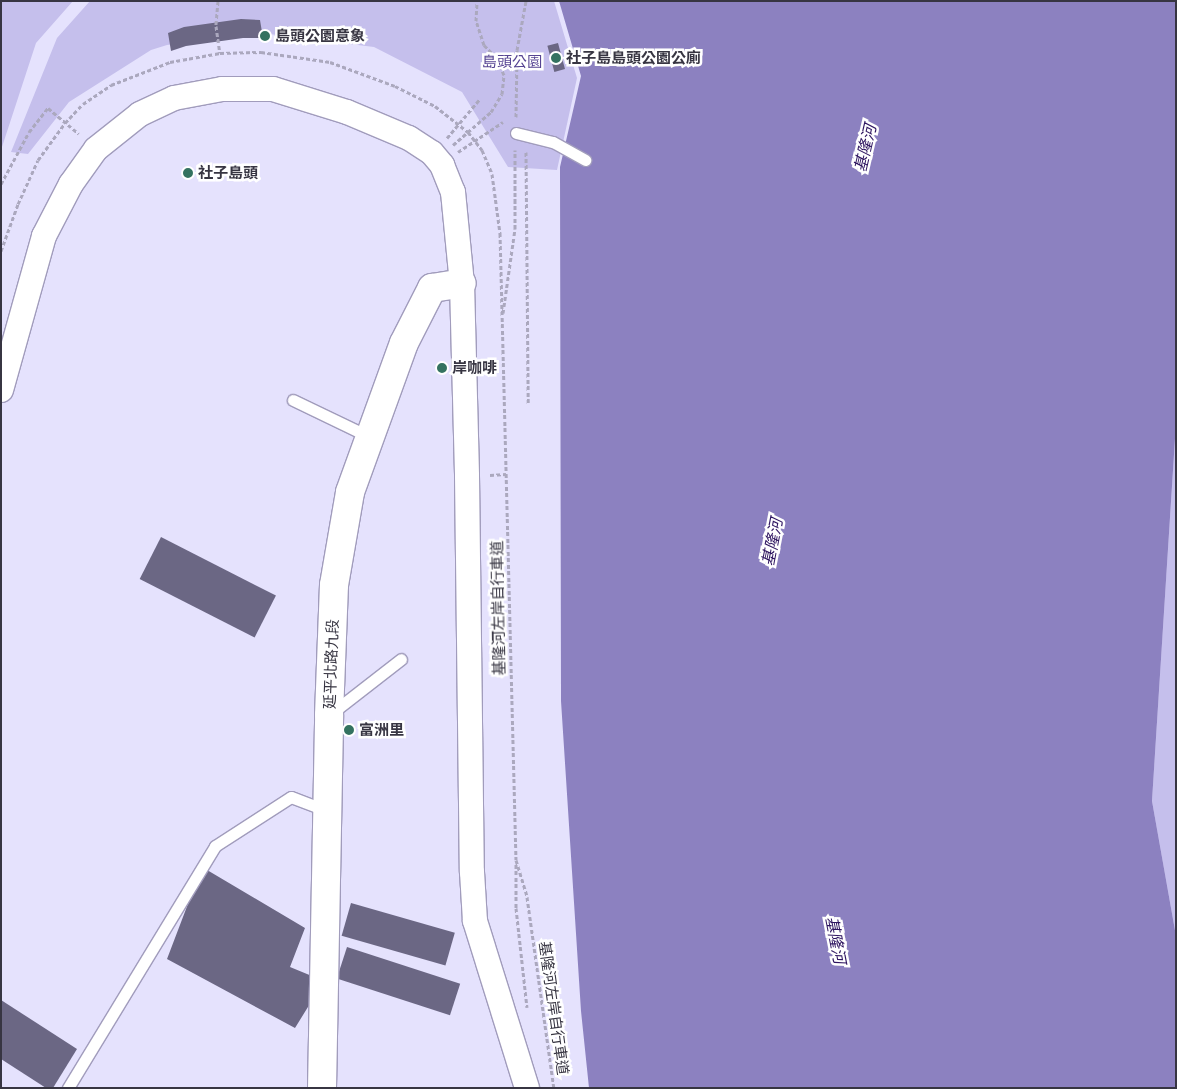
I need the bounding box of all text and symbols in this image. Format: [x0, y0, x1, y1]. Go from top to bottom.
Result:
place label: 島頭公園意象 [275, 27, 365, 45]
marker: 島頭公園意象 [259, 30, 271, 42]
place label: 社子島島頭公園公廁 [566, 49, 701, 67]
marker: 社子島島頭公園公廁 [550, 52, 562, 64]
park label: 島頭公園 [482, 53, 542, 71]
water label: 基隆河 [850, 122, 880, 174]
place label: 社子島頭 [198, 164, 258, 182]
marker: 社子島頭 [182, 167, 194, 179]
place label: 岸咖啡 [452, 359, 497, 377]
marker: 岸咖啡 [436, 362, 448, 374]
water label: 基隆河 [758, 517, 786, 567]
street label: 基隆河左岸自行車道 [488, 540, 508, 676]
street label: 延平北路九段 [320, 619, 342, 709]
place label: 富洲里 [359, 721, 404, 739]
marker: 富洲里 [343, 724, 355, 736]
water label: 基隆河 [822, 915, 850, 965]
street label: 基隆河左岸自行車道 [536, 940, 572, 1076]

